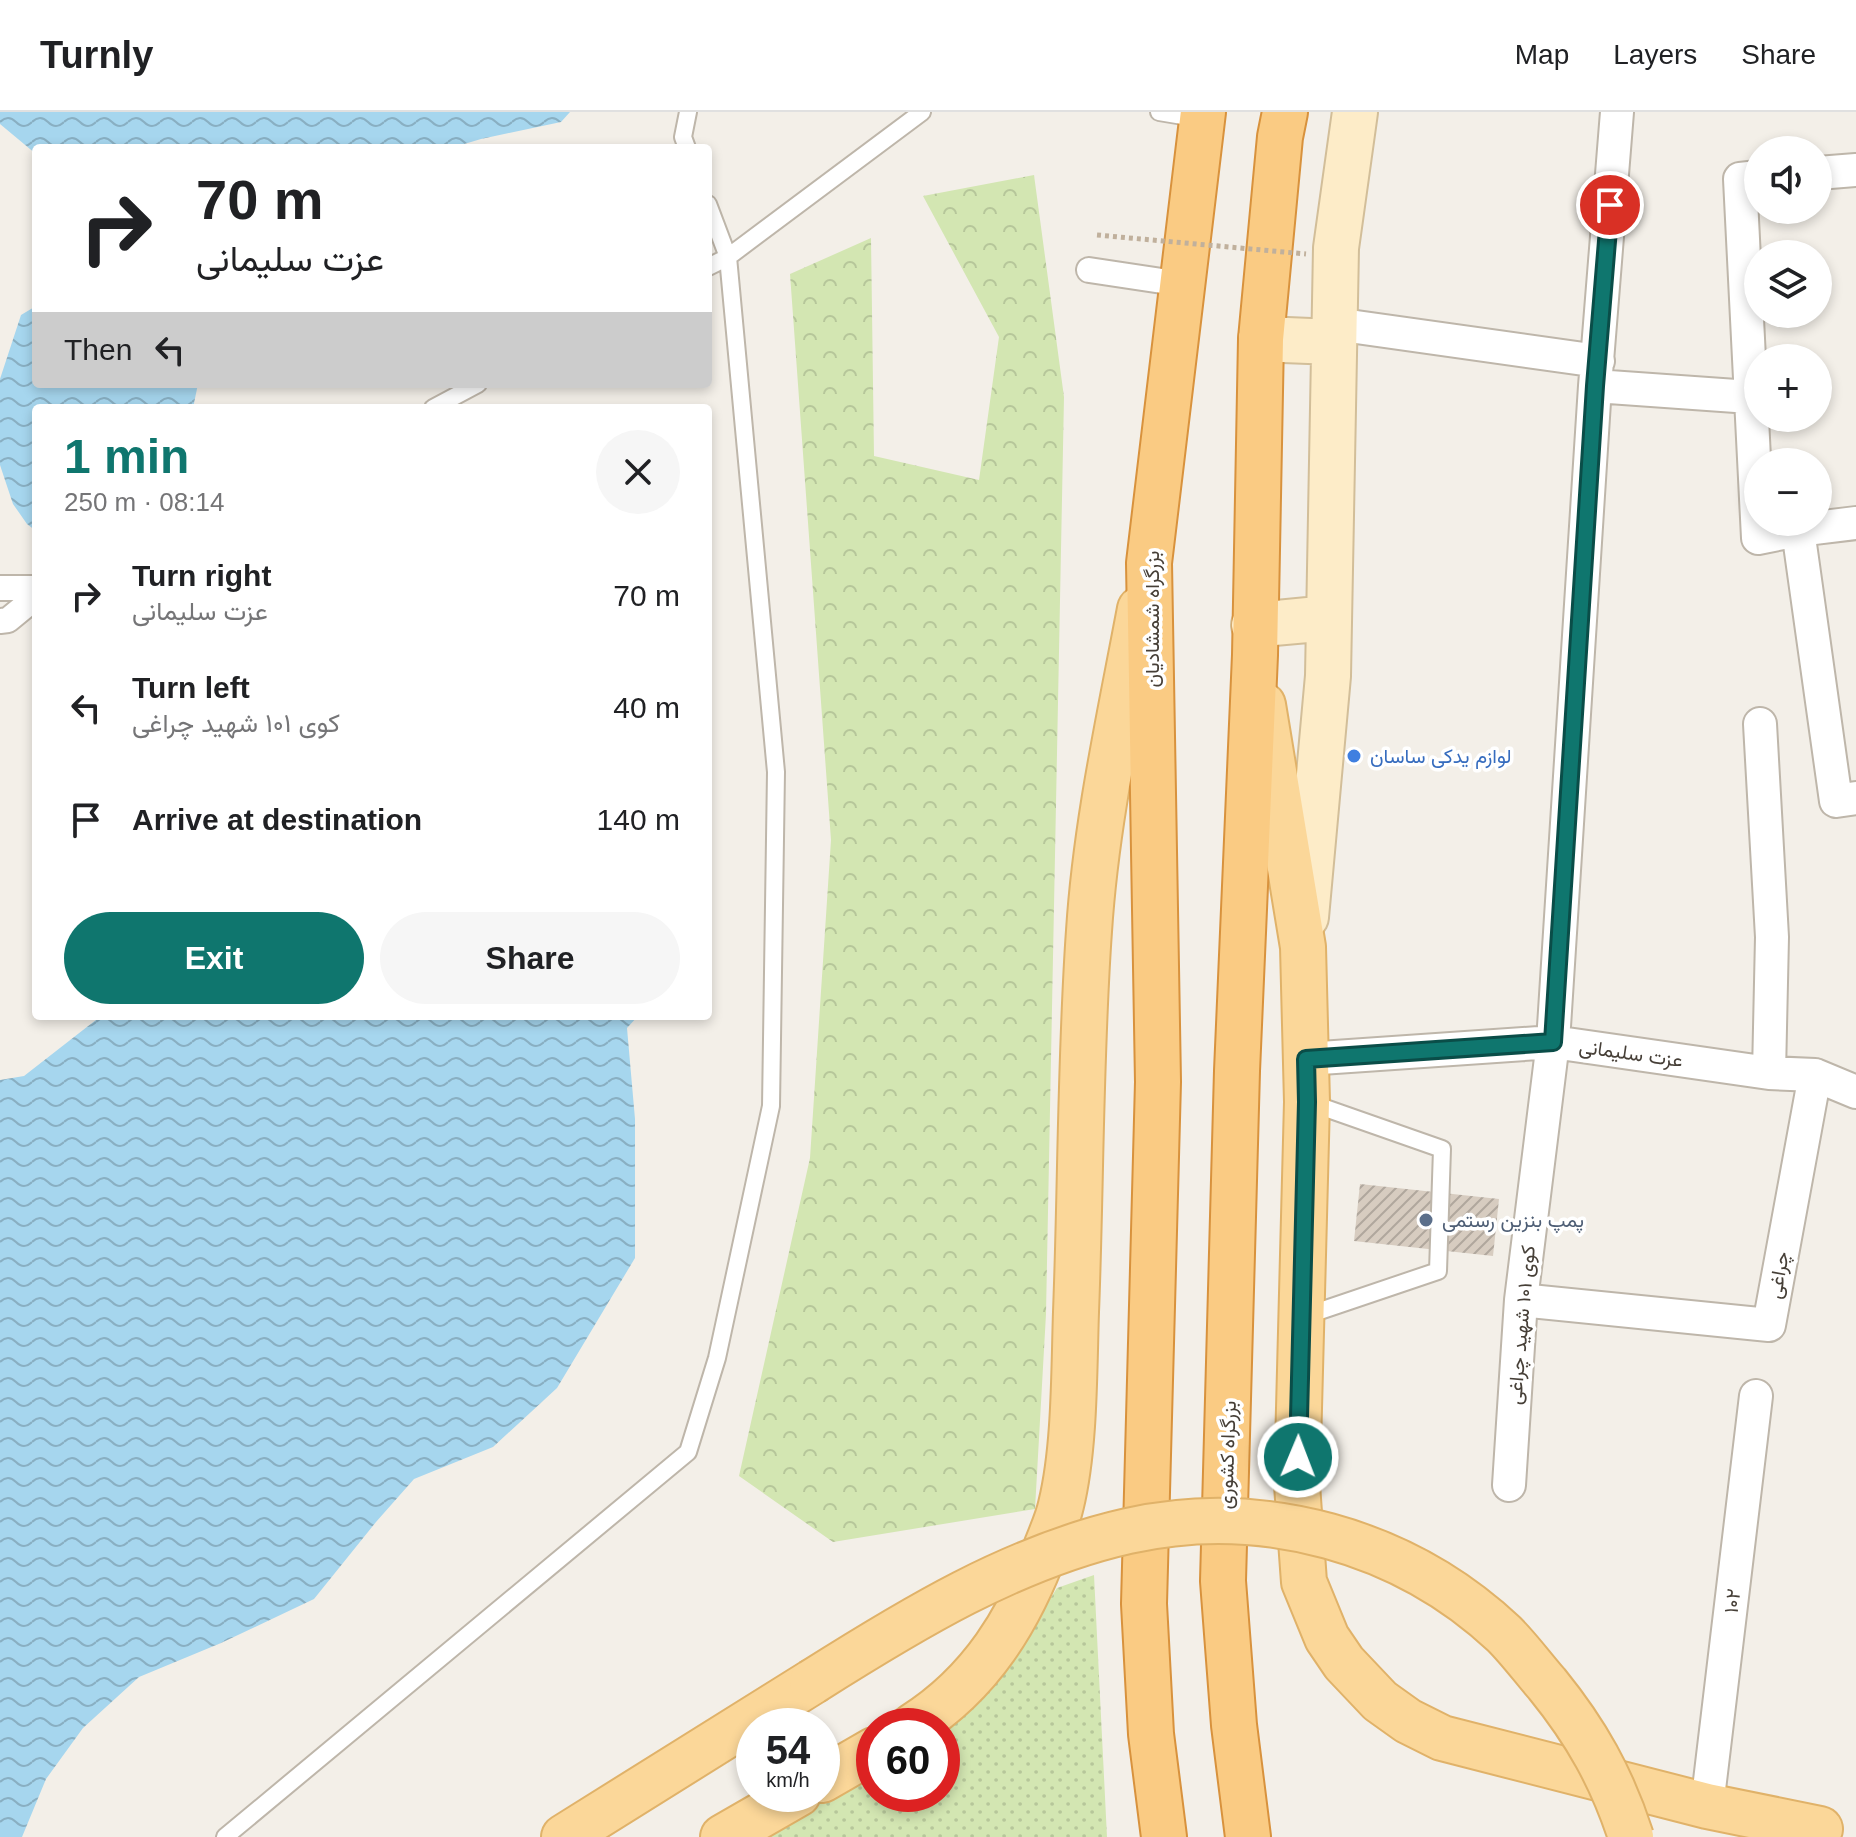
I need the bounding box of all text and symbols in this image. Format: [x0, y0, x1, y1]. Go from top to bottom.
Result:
text: Turnly [40, 34, 153, 76]
text: Map [1515, 39, 1569, 70]
text: Layers [1613, 39, 1697, 70]
text: Share [1741, 39, 1816, 70]
map controls [1744, 136, 1832, 536]
button: sound [1744, 136, 1832, 224]
text: 70 m [196, 168, 324, 231]
pin [1576, 171, 1644, 239]
icon: right [64, 176, 168, 280]
icon: arrive [1588, 183, 1632, 227]
text: عزت سلیمانی [196, 238, 384, 279]
button: layers [1744, 240, 1832, 328]
icon: left [148, 328, 192, 372]
text: Then [64, 333, 132, 366]
button: + [1744, 344, 1832, 432]
text: 1 min [64, 430, 189, 483]
button: close [596, 430, 680, 514]
button: − [1744, 448, 1832, 536]
text: 250 m · 08:14 [64, 487, 224, 517]
street label: بزرگراه شمشادیان [1141, 551, 1165, 687]
text: Turn right [132, 559, 271, 592]
icon: right [64, 574, 108, 618]
text: 70 m [613, 579, 680, 612]
text: عزت سلیمانی [132, 596, 268, 626]
text: Turn left [132, 671, 250, 704]
icon: left [64, 686, 108, 730]
text: 40 m [613, 691, 680, 724]
text: کوی ۱۰۱ شهید چراغی [132, 708, 340, 738]
place label: لوازم یدکی ساسان [1370, 745, 1512, 769]
marker: لوازم یدکی ساسان [1345, 747, 1363, 765]
icon: arrive [64, 798, 108, 842]
text: Arrive at destination [132, 803, 422, 836]
text: 140 m [597, 803, 680, 836]
button: Exit [64, 912, 364, 1004]
button: Share [380, 912, 680, 1004]
street label: عزت سلیمانی [1577, 1035, 1684, 1073]
place label: پمپ بنزین رستمی [1442, 1209, 1584, 1234]
marker: پمپ بنزین رستمی [1417, 1211, 1435, 1229]
street label: کوی ۱۰۱ شهید چراغی [1503, 1244, 1542, 1406]
street label: چراغی [1763, 1250, 1796, 1301]
street label: بزرگراه کشوری [1214, 1400, 1242, 1510]
position arrow [1256, 1415, 1340, 1499]
street label: ۱۰۲ [1720, 1587, 1744, 1615]
speed limit sign: 60 [856, 1708, 960, 1812]
text: 54 [766, 1728, 810, 1772]
text: km/h [766, 1769, 810, 1791]

